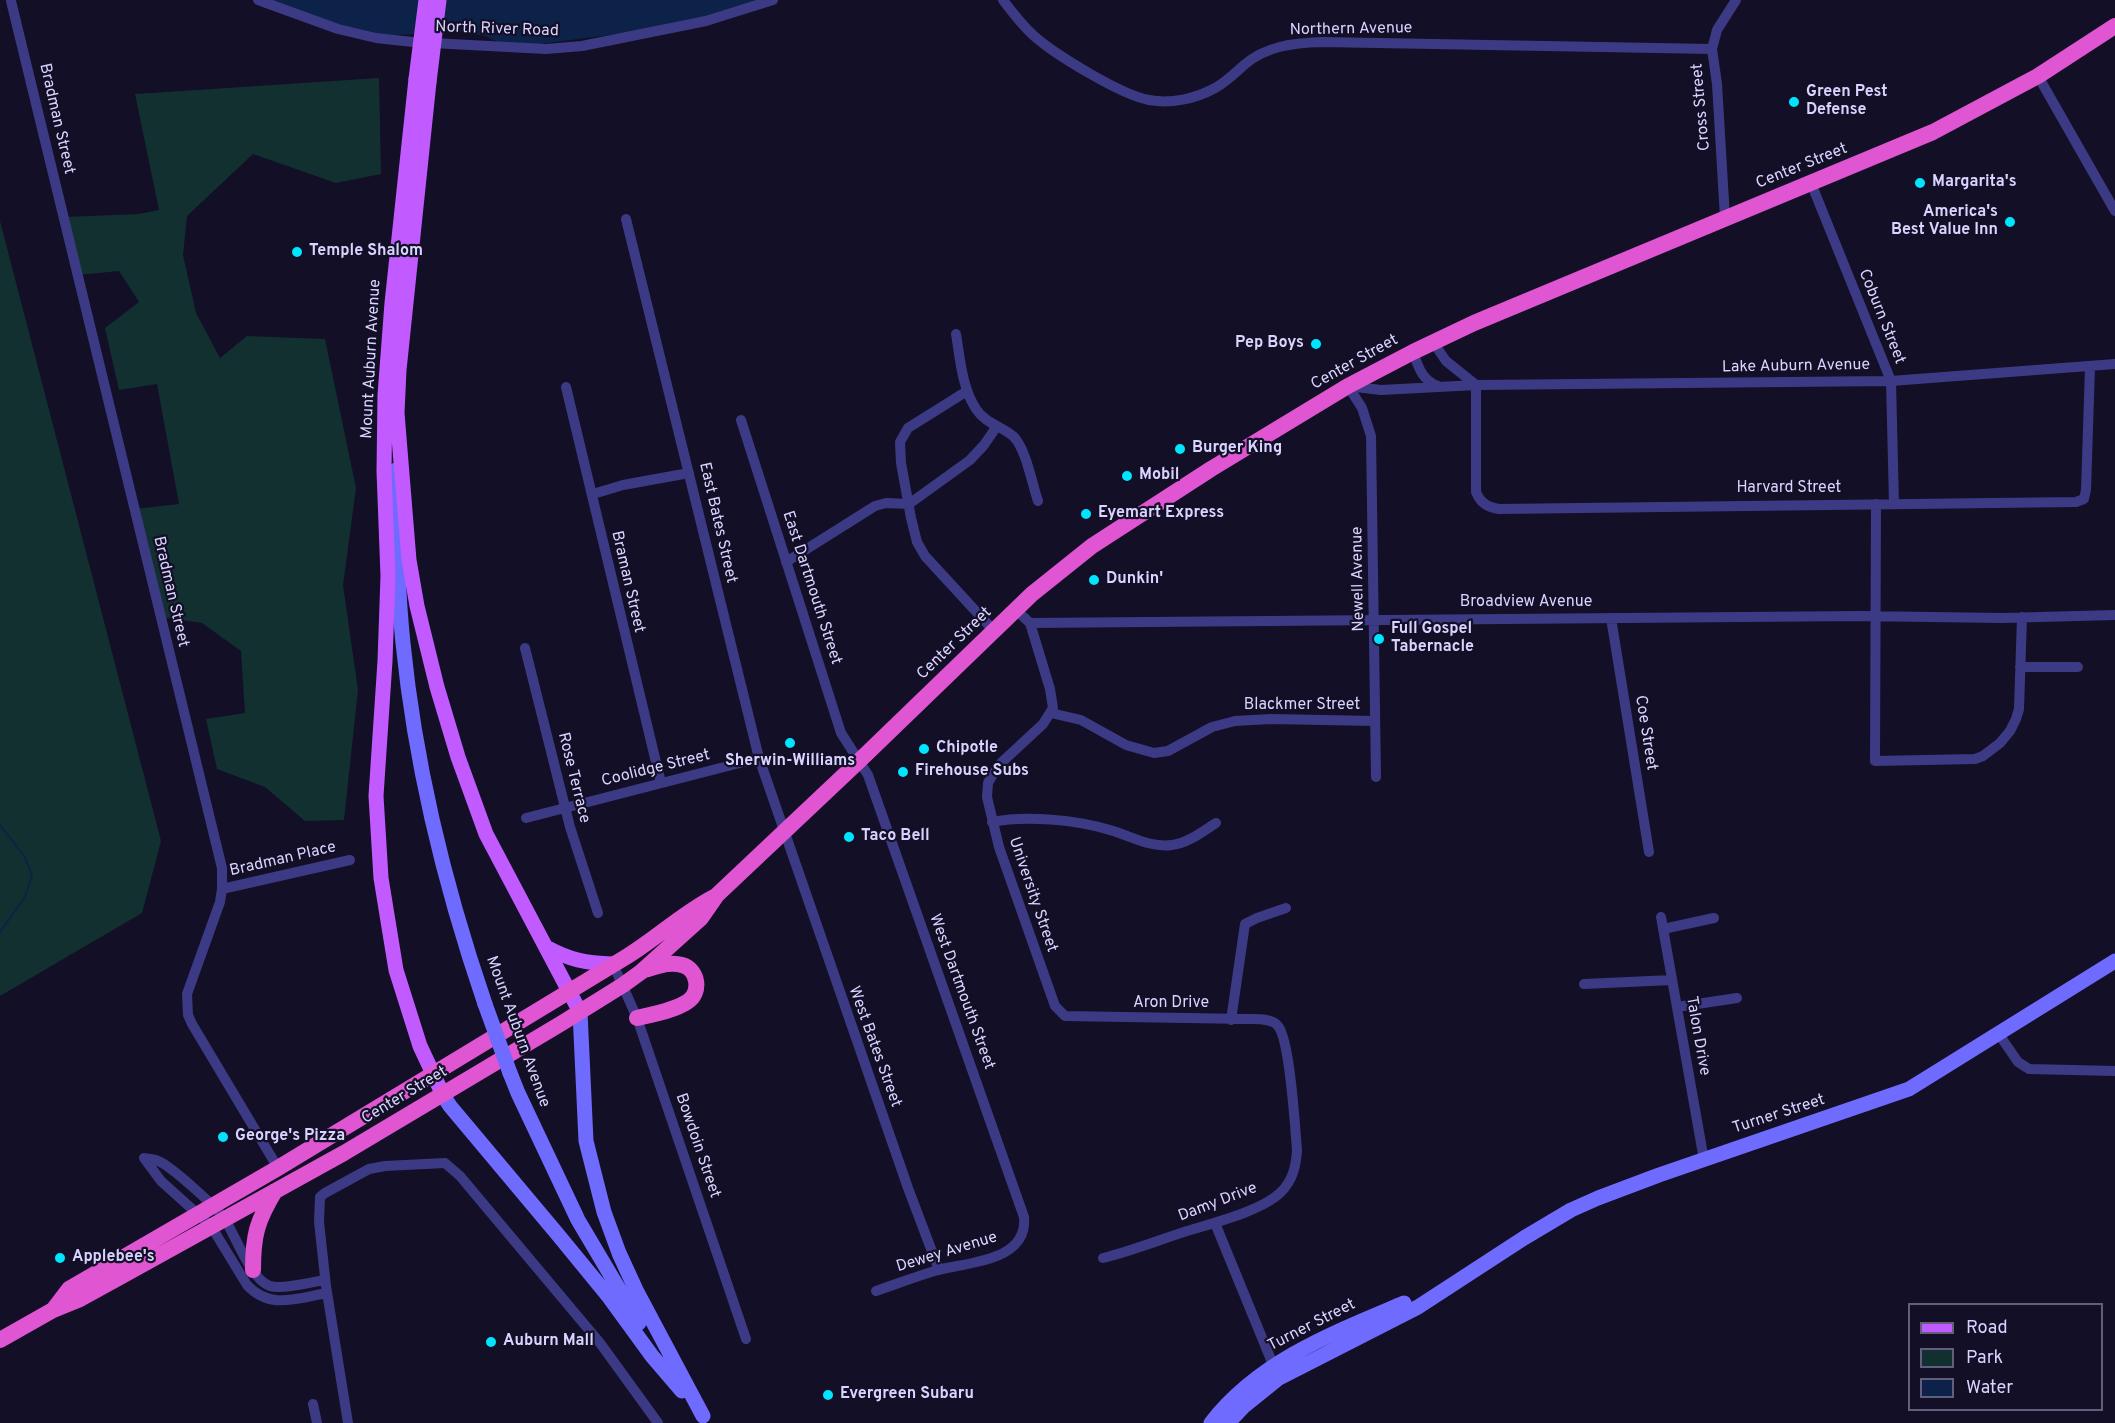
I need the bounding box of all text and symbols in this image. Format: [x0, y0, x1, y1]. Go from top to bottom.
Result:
street label: North River Road [435, 18, 559, 42]
street label: Northern Avenue [1289, 19, 1413, 41]
street label: Bradman Street [34, 62, 78, 176]
street label: Cross Street [1689, 62, 1715, 152]
place label: Green Pest Defense [1806, 83, 1888, 121]
marker: Green Pest Defense [1787, 95, 1801, 109]
street label: Center Street [1754, 140, 1850, 194]
place label: Margarita's [1932, 173, 2017, 193]
marker: Margarita's [1913, 176, 1927, 190]
place label: America's Best Value Inn [1891, 203, 1998, 241]
marker: America's Best Value Inn [2003, 215, 2017, 229]
place label: Temple Shalom [309, 242, 423, 262]
marker: Temple Shalom [290, 245, 304, 259]
street label: Coburn Street [1853, 267, 1909, 367]
street label: Mount Auburn Avenue [358, 279, 386, 439]
street label: Center Street [1308, 331, 1402, 395]
place label: Pep Boys [1235, 334, 1304, 354]
marker: Pep Boys [1309, 337, 1323, 351]
street label: Lake Auburn Avenue [1722, 356, 1870, 378]
place label: Burger King [1192, 439, 1282, 459]
marker: Burger King [1173, 442, 1187, 456]
street label: East Bates Street [694, 461, 740, 585]
place label: Mobil [1139, 466, 1179, 486]
marker: Mobil [1120, 469, 1134, 483]
street label: Harvard Street [1737, 479, 1841, 499]
place label: Eyemart Express [1098, 504, 1224, 524]
marker: Eyemart Express [1079, 507, 1093, 521]
street label: East Dartmouth Street [777, 509, 845, 667]
street label: Newell Avenue [1348, 526, 1370, 632]
street label: Braman Street [606, 529, 648, 635]
street label: Bradman Street [148, 535, 192, 649]
place label: Dunkin' [1106, 570, 1163, 590]
marker: Dunkin' [1087, 573, 1101, 587]
street label: Broadview Avenue [1460, 593, 1592, 613]
street label: Center Street [914, 604, 996, 684]
place label: Full Gospel Tabernacle [1391, 620, 1474, 658]
marker: Full Gospel Tabernacle [1372, 632, 1386, 646]
street label: Coe Street [1630, 694, 1660, 772]
street label: Blackmer Street [1244, 696, 1360, 716]
street label: Rose Terrace [552, 731, 594, 825]
marker: Sherwin-Williams [783, 736, 797, 750]
place label: Chipotle [936, 739, 998, 759]
marker: Chipotle [917, 742, 931, 756]
street label: Coolidge Street [600, 746, 712, 792]
place label: Sherwin-Williams [725, 752, 855, 772]
place label: Firehouse Subs [915, 762, 1029, 782]
marker: Firehouse Subs [896, 765, 910, 779]
place label: Taco Bell [861, 827, 930, 847]
marker: Taco Bell [842, 830, 856, 844]
street label: University Street [1003, 835, 1061, 955]
street label: Bradman Place [228, 838, 338, 882]
street label: West Dartmouth Street [924, 912, 998, 1072]
street label: Mount Auburn Avenue [481, 954, 553, 1110]
street label: West Bates Street [843, 984, 905, 1110]
street label: Aron Drive [1133, 994, 1209, 1014]
street label: Talon Drive [1681, 995, 1713, 1077]
street label: Center Street [359, 1063, 451, 1129]
street label: Bowdoin Street [670, 1091, 724, 1201]
street label: Turner Street [1730, 1091, 1828, 1139]
place label: George's Pizza [235, 1127, 345, 1147]
marker: George's Pizza [216, 1130, 230, 1144]
street label: Damy Drive [1176, 1179, 1260, 1227]
street label: Dewey Avenue [894, 1229, 1000, 1277]
place label: Applebee's [72, 1248, 155, 1268]
marker: Applebee's [53, 1251, 67, 1265]
street label: Turner Street [1265, 1296, 1359, 1356]
legend [1908, 1303, 2103, 1411]
text: Road [1966, 1317, 2008, 1340]
place label: Auburn Mall [503, 1332, 594, 1352]
marker: Auburn Mall [484, 1335, 498, 1349]
text: Park [1966, 1347, 2003, 1370]
text: Water [1966, 1377, 2013, 1400]
place label: Evergreen Subaru [840, 1385, 974, 1405]
marker: Evergreen Subaru [821, 1388, 835, 1402]

